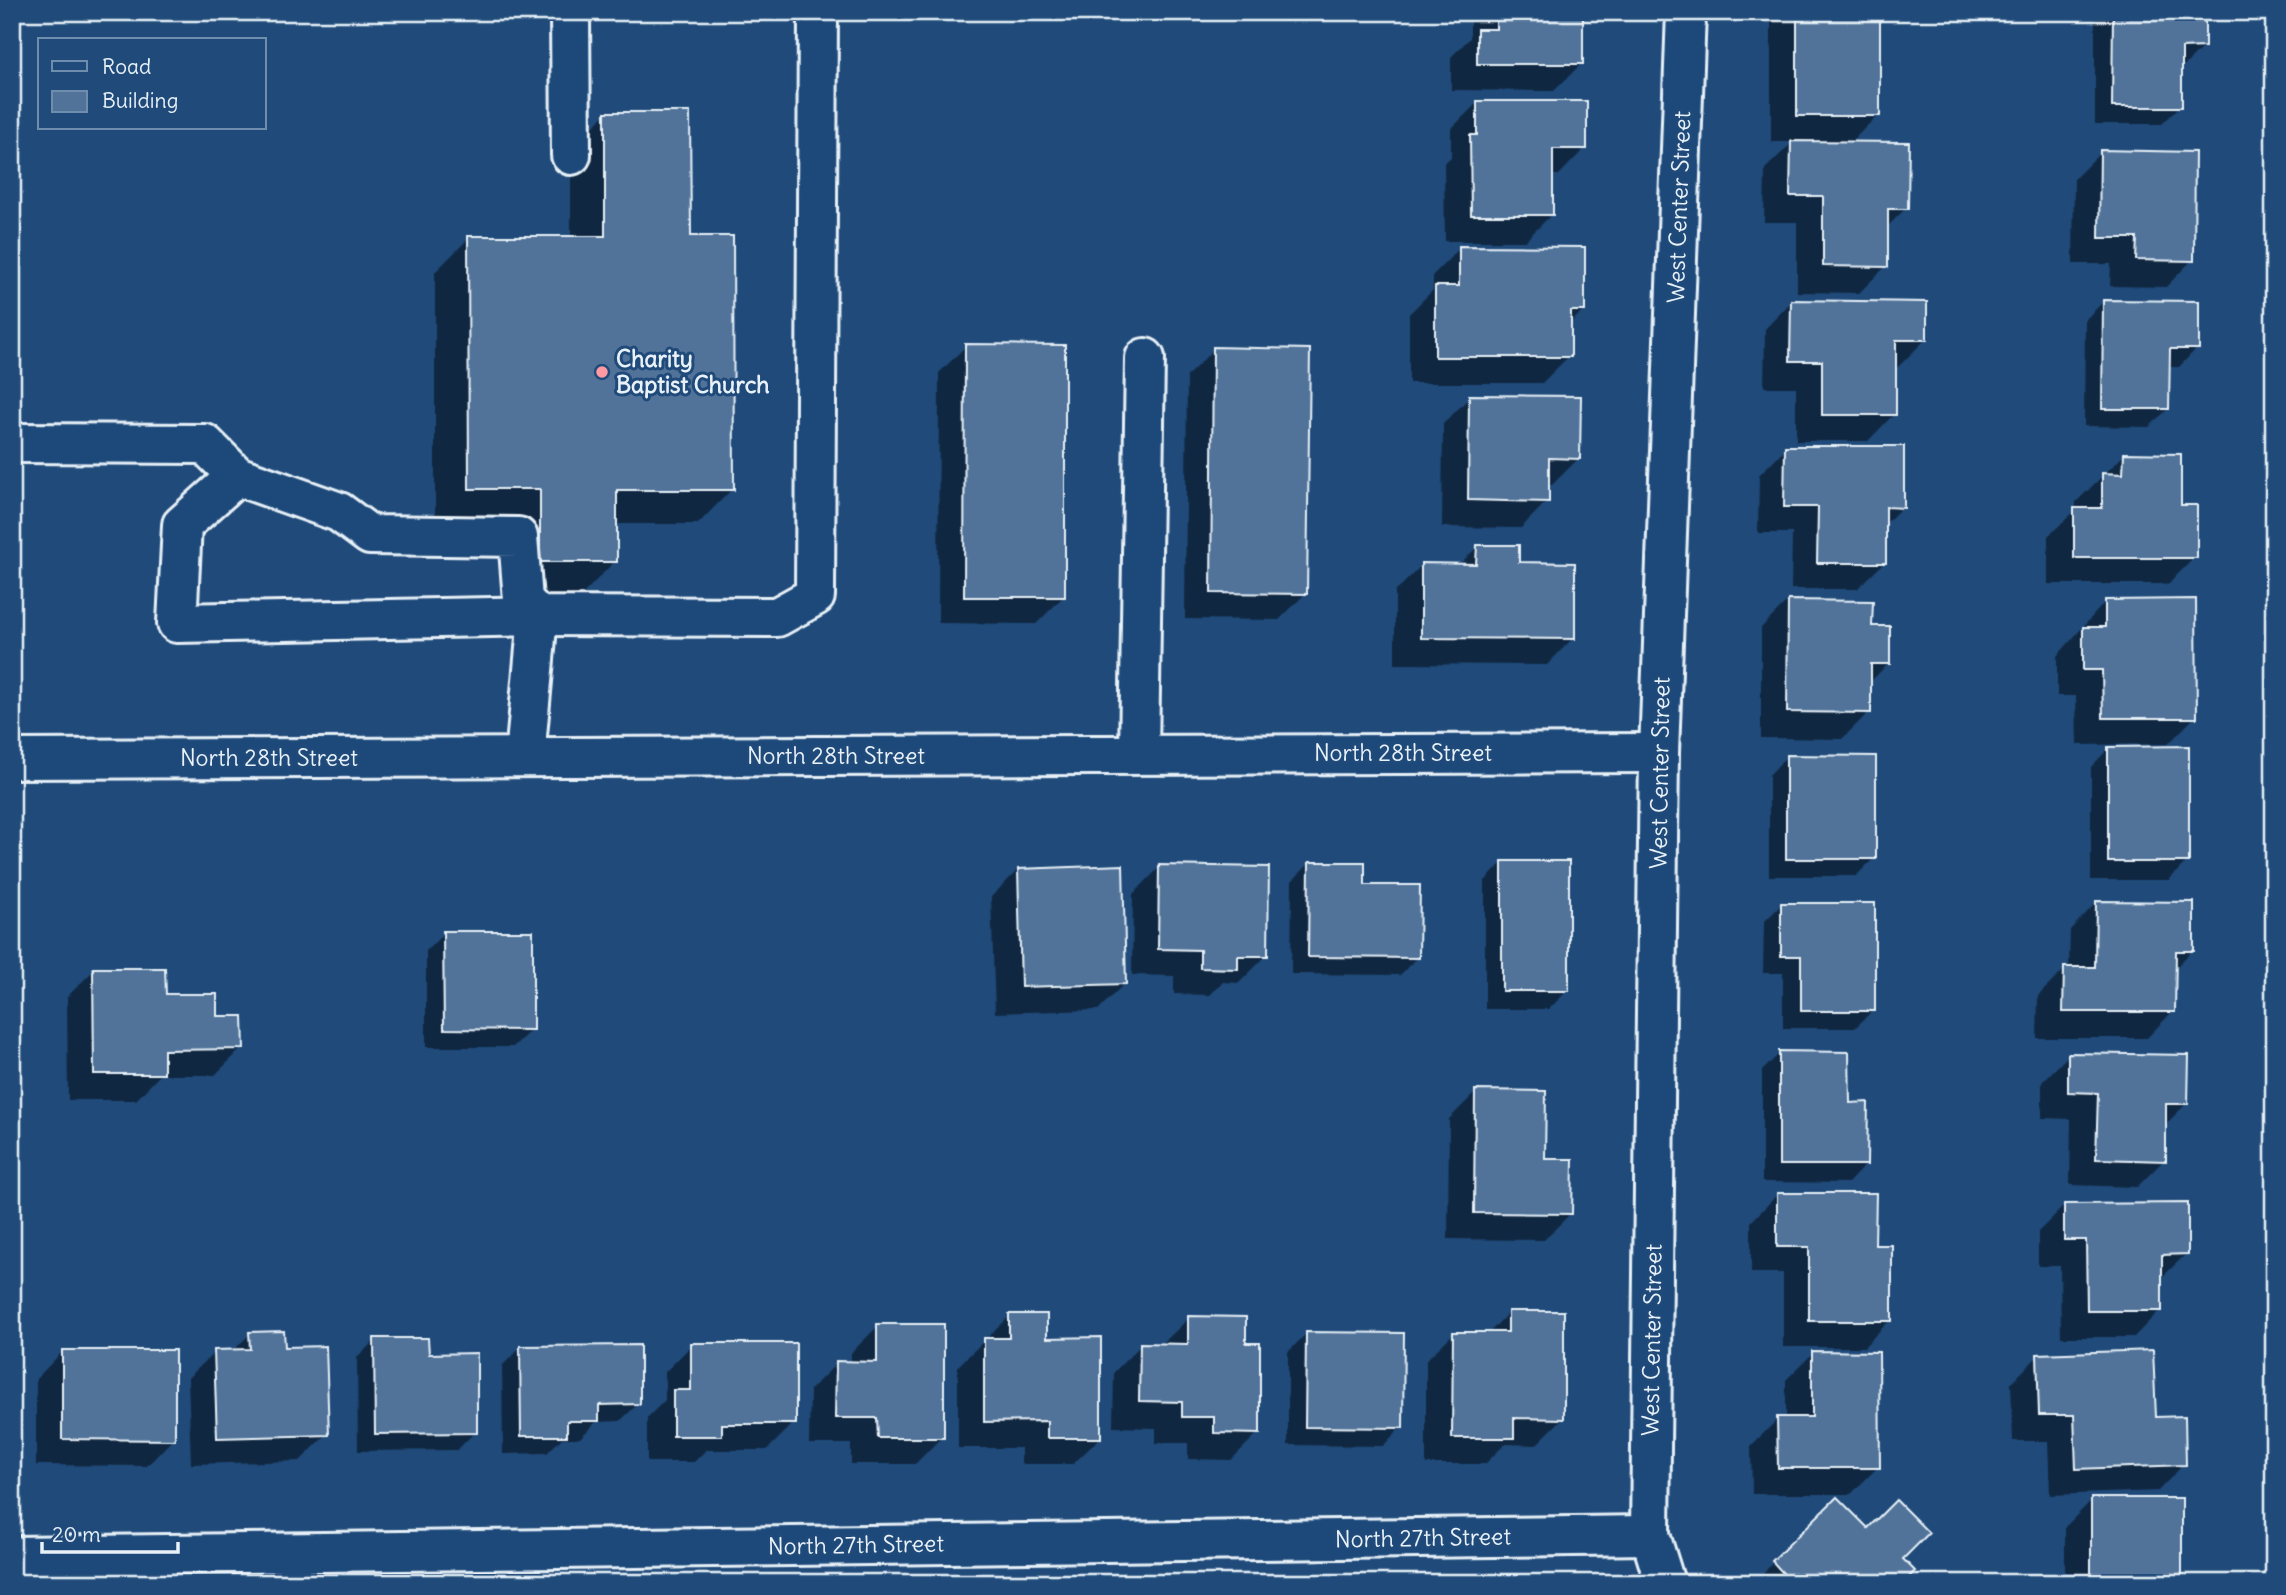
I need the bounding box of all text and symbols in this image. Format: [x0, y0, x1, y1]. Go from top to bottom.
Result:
legend [38, 38, 266, 130]
text: Road [102, 53, 151, 80]
text: Building [102, 87, 178, 114]
street label: West Center Street [1661, 110, 1696, 304]
place label: Charity Baptist Church [616, 344, 770, 399]
marker: Charity Baptist Church [594, 364, 610, 380]
street label: West Center Street [1643, 676, 1676, 869]
street label: North 28th Street [1314, 738, 1492, 767]
street label: North 28th Street [747, 741, 925, 770]
street label: North 28th Street [180, 743, 358, 772]
street label: West Center Street [1635, 1243, 1668, 1436]
scale bar [42, 1511, 178, 1555]
text: 20 m [52, 1521, 101, 1548]
street label: North 27th Street [1335, 1521, 1512, 1554]
street label: North 27th Street [768, 1528, 945, 1561]

